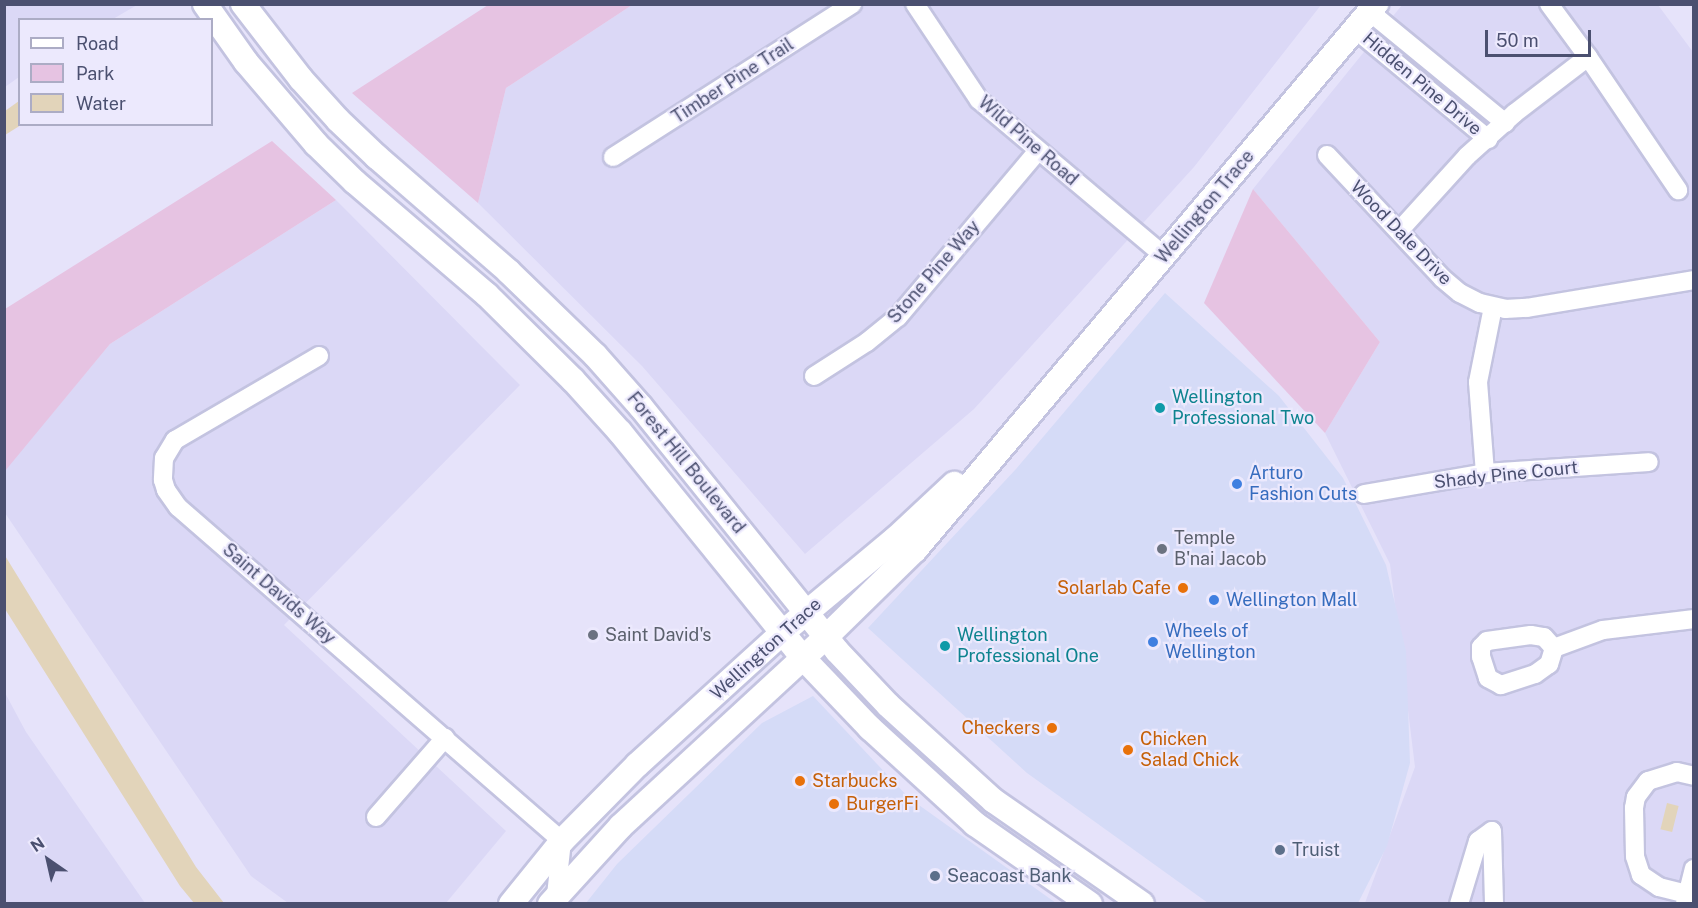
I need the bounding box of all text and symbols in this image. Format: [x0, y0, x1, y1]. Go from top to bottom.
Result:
legend [18, 18, 213, 126]
scale bar [1488, 18, 1594, 56]
street label: Hidden Pine Drive [1358, 28, 1486, 140]
text: 50 m [1496, 30, 1539, 51]
text: Road [76, 33, 119, 54]
street label: Timber Pine Trail [668, 34, 798, 128]
text: Park [76, 63, 114, 84]
street label: Wild Pine Road [974, 92, 1082, 190]
text: Water [76, 93, 126, 114]
street label: Wellington Trace [1151, 146, 1259, 268]
street label: Wood Dale Drive [1346, 176, 1456, 290]
street label: Stone Pine Way [883, 216, 985, 328]
place label: Wellington Professional Two [1172, 387, 1314, 430]
street label: Forest Hill Boulevard [622, 388, 750, 538]
marker: Wellington Professional Two [1153, 401, 1167, 415]
street label: Shady Pine Court [1433, 457, 1579, 493]
place label: Arturo Fashion Cuts [1249, 463, 1357, 506]
marker: Arturo Fashion Cuts [1230, 477, 1244, 491]
place label: Temple B'nai Jacob [1174, 528, 1266, 570]
street label: Saint Davids Way [218, 539, 340, 649]
marker: Temple B'nai Jacob [1155, 542, 1169, 556]
place label: Solarlab Cafe [1057, 577, 1171, 599]
marker: Solarlab Cafe [1176, 581, 1190, 595]
place label: Wellington Mall [1226, 589, 1357, 611]
marker: Wellington Mall [1207, 593, 1221, 607]
street label: Wellington Trace [706, 594, 826, 704]
place label: Wheels of Wellington [1165, 621, 1256, 664]
place label: Saint David's [605, 624, 711, 646]
place label: Wellington Professional One [957, 625, 1099, 668]
marker: Saint David's [586, 628, 600, 642]
marker: Wheels of Wellington [1146, 635, 1160, 649]
marker: Wellington Professional One [938, 639, 952, 653]
place label: Checkers [961, 717, 1040, 739]
marker: Checkers [1045, 721, 1059, 735]
place label: Chicken Salad Chick [1140, 729, 1239, 771]
marker: Chicken Salad Chick [1121, 743, 1135, 757]
place label: Starbucks [812, 770, 897, 792]
marker: Starbucks [793, 774, 807, 788]
place label: BurgerFi [846, 793, 919, 815]
marker: BurgerFi [827, 797, 841, 811]
north arrow [18, 830, 78, 890]
text: N [27, 833, 48, 856]
place label: Truist [1292, 839, 1340, 861]
marker: Truist [1273, 843, 1287, 857]
place label: Seacoast Bank [947, 865, 1072, 887]
marker: Seacoast Bank [928, 869, 942, 883]

